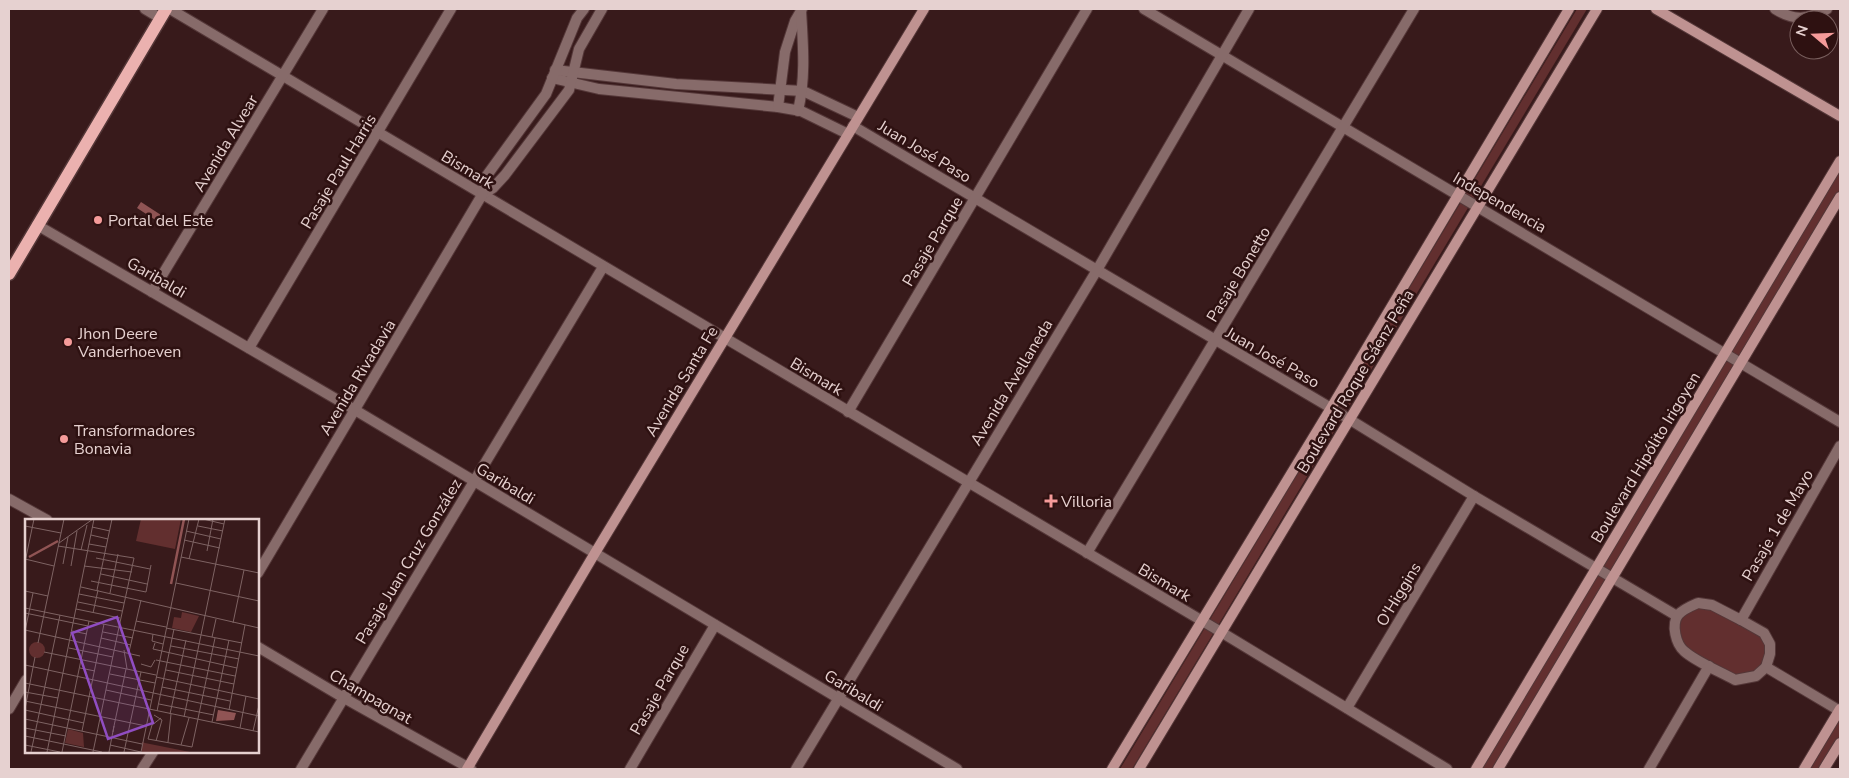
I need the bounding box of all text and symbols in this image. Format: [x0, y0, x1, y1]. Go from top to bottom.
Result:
north arrow [1789, 10, 1839, 60]
text: N [1791, 23, 1813, 39]
street label: Avenida Alvear [188, 91, 264, 196]
street label: Pasaje Paul Harris [296, 110, 382, 233]
street label: Juan José Paso [873, 115, 975, 188]
street label: Bismark [437, 145, 499, 195]
street label: Independencia [1449, 167, 1550, 239]
street label: Pasaje Parque [897, 192, 968, 291]
place label: Portal del Este [108, 210, 213, 232]
marker: Portal del Este [92, 214, 104, 226]
street label: Pasaje Bonetto [1202, 223, 1276, 326]
street label: Garibaldi [123, 252, 190, 304]
street label: Boulevard Roque Sáenz Peña [1292, 285, 1420, 478]
street label: Avenida Rivadavia [315, 315, 401, 440]
street label: Avenida Avellaneda [965, 315, 1058, 450]
street label: Avenida Santa Fe [640, 322, 724, 441]
street label: Juan José Paso [1221, 322, 1324, 394]
place label: Jhon Deere Vanderhoeven [77, 323, 181, 363]
marker: Jhon Deere Vanderhoeven [62, 336, 74, 348]
street label: Bismark [786, 352, 848, 402]
street label: Boulevard Hipólito Irigoyen [1586, 368, 1706, 547]
place label: Transformadores Bonavia [74, 420, 195, 460]
marker: Transformadores Bonavia [58, 433, 70, 445]
street label: Garibaldi [472, 458, 539, 510]
street label: Pasaje 1 de Mayo [1737, 466, 1819, 585]
street label: Pasaje Juan Cruz González [351, 475, 467, 648]
place label: Villoria [1060, 491, 1112, 513]
marker: Villoria [1045, 495, 1057, 507]
inset map [25, 519, 259, 753]
street label: Bismark [1134, 558, 1196, 608]
street label: O'Higgins [1371, 558, 1427, 631]
street label: Pasaje Parque [625, 640, 695, 739]
street label: Champagnat [325, 664, 416, 730]
street label: Garibaldi [820, 665, 887, 717]

